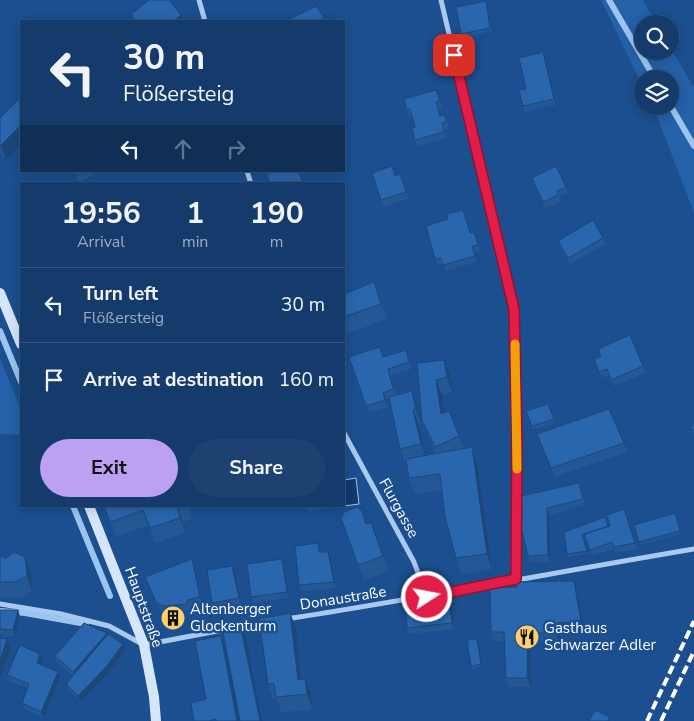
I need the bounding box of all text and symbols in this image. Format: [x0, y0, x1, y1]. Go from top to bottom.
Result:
map controls [634, 15, 679, 115]
button: search [634, 15, 679, 60]
text: 30 m [123, 34, 205, 81]
pin [433, 34, 475, 76]
icon: left [40, 40, 105, 105]
icon: arrive [440, 41, 468, 69]
button: layers [634, 70, 679, 115]
text: Flößersteig [123, 79, 234, 109]
icon: left [116, 135, 144, 163]
icon: ahead [169, 135, 197, 163]
icon: right [222, 135, 250, 163]
text: 19:56 [61, 193, 141, 234]
text: 1 [186, 193, 204, 234]
text: 190 [250, 193, 304, 234]
text: Arrival [77, 231, 125, 253]
text: min [182, 231, 208, 253]
text: m [270, 231, 284, 253]
text: Turn left [83, 281, 158, 307]
icon: left [40, 291, 68, 319]
text: 30 m [281, 292, 325, 318]
text: Flößersteig [83, 307, 164, 329]
icon: arrive [40, 366, 68, 394]
text: Arrive at destination [83, 367, 264, 393]
text: 160 m [279, 367, 334, 393]
button: Exit [40, 439, 178, 497]
button: Share [188, 439, 325, 497]
street label: Flurgasse [374, 475, 424, 542]
street label: Hauptstraße [120, 564, 168, 650]
position arrow [400, 570, 452, 622]
street label: Donaustraße [298, 581, 388, 615]
place label: Altenberger Glockenturm [190, 599, 276, 636]
building icon: Altenberger Glockenturm [160, 605, 186, 631]
place label: Gasthaus Schwarzer Adler [544, 618, 656, 655]
restaurant icon: Gasthaus Schwarzer Adler [514, 624, 540, 650]

